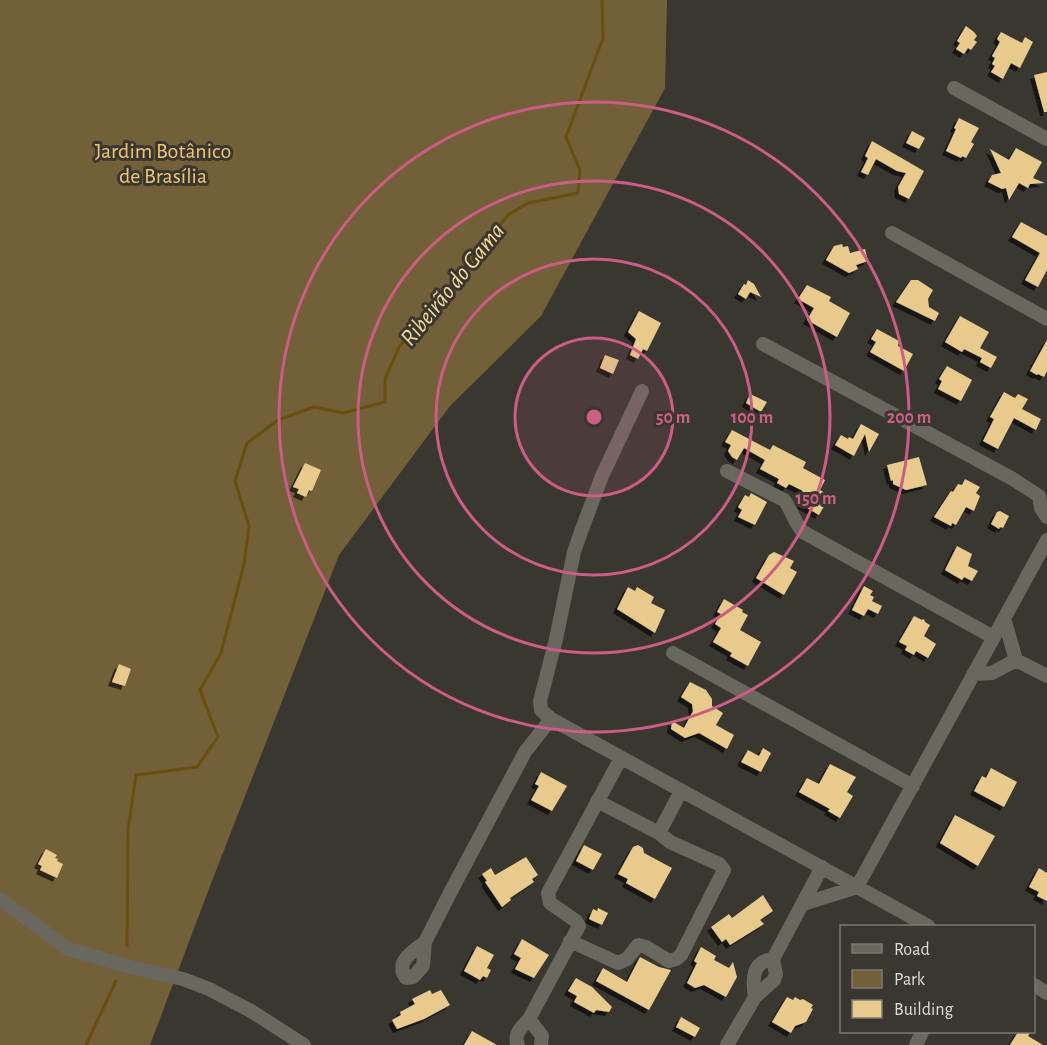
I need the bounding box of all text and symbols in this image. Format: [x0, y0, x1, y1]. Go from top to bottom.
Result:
park label: Jardim Botânico de Brasília [95, 140, 231, 187]
water label: Ribeirão do Gama [396, 219, 509, 350]
centre of rings [584, 407, 604, 427]
text: 50 m [656, 409, 690, 427]
text: 100 m [731, 409, 773, 427]
text: 200 m [887, 409, 931, 427]
text: 150 m [796, 490, 836, 508]
legend [840, 925, 1035, 1033]
text: Road [894, 941, 930, 959]
text: Park [894, 971, 926, 989]
text: Building [894, 1001, 954, 1019]

